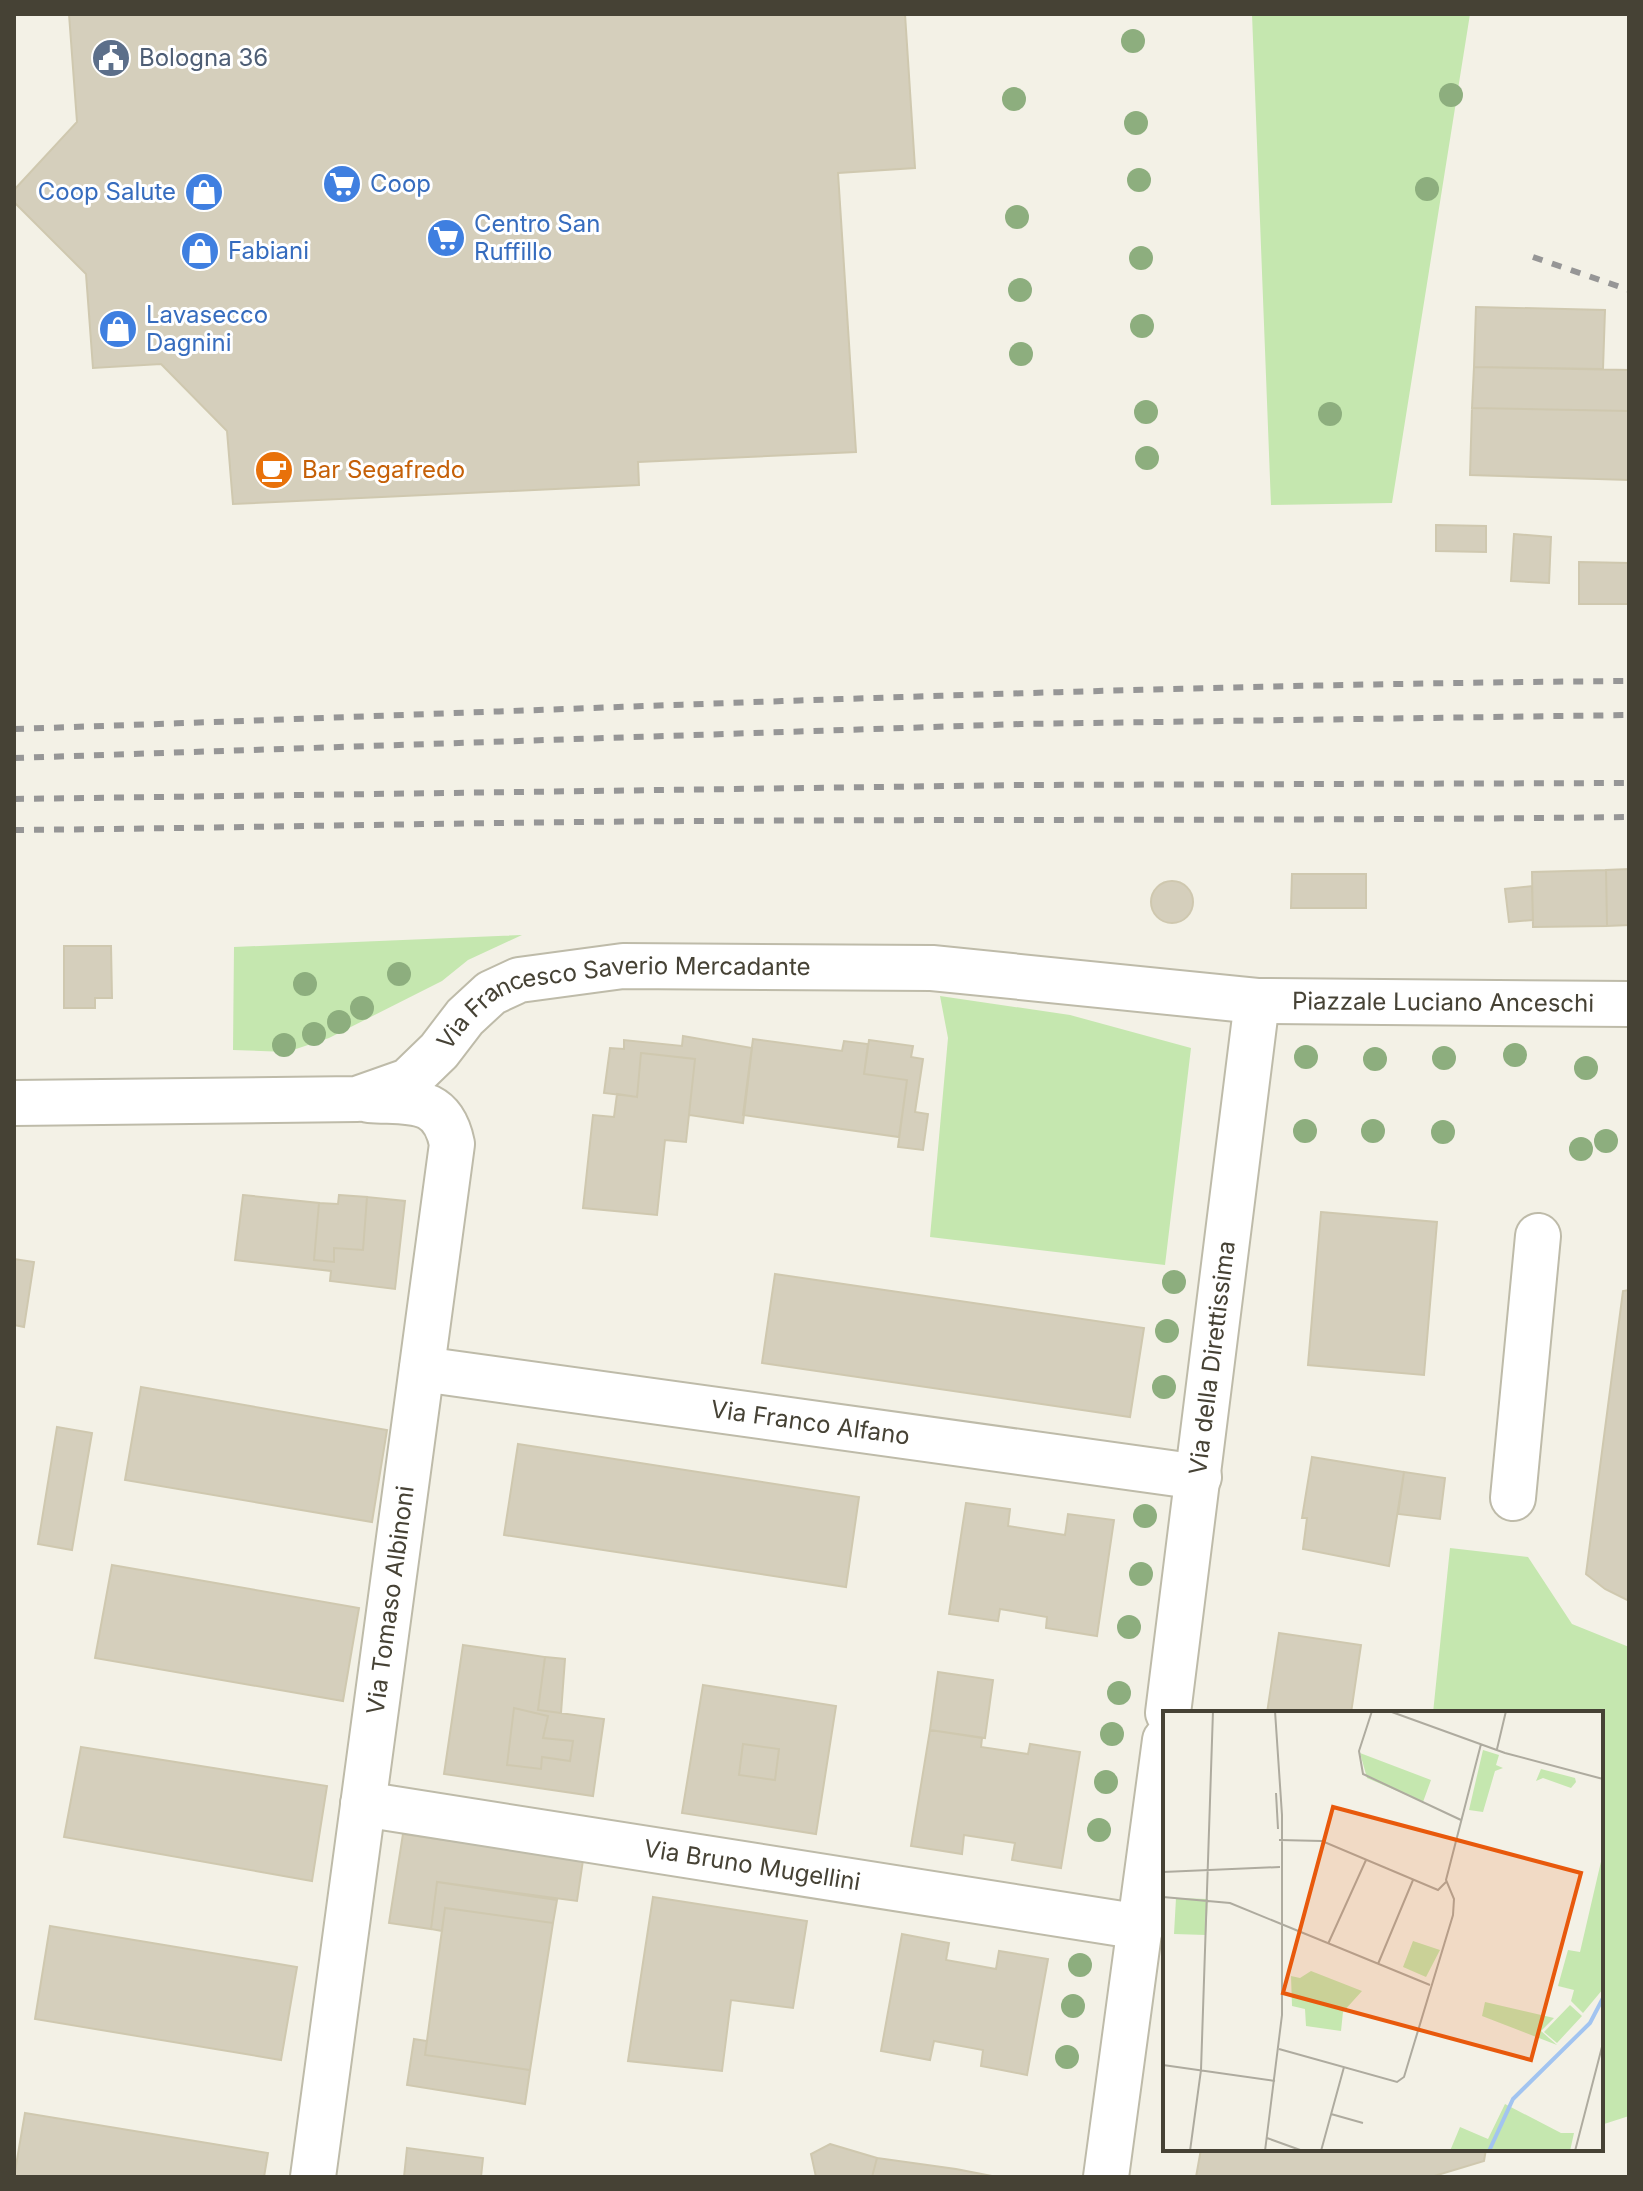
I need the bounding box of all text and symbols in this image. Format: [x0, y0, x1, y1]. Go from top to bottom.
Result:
public building icon: Bologna 36 [90, 37, 132, 79]
place label: Bologna 36 [139, 43, 268, 72]
supermarket icon: Coop [321, 163, 363, 205]
place label: Coop [370, 169, 431, 198]
shop icon: Coop Salute [183, 171, 225, 213]
place label: Coop Salute [38, 177, 176, 206]
place label: Centro San Ruffillo [474, 209, 600, 266]
supermarket icon: Centro San Ruffillo [425, 217, 467, 259]
shop icon: Fabiani [179, 230, 221, 272]
place label: Fabiani [228, 236, 309, 265]
place label: Lavasecco Dagnini [146, 300, 268, 357]
shop icon: Lavasecco Dagnini [97, 308, 139, 350]
cafe icon: Bar Segafredo [253, 449, 295, 491]
place label: Bar Segafredo [302, 455, 465, 484]
street label: Via Francesco Saverio Mercadante [431, 951, 811, 1055]
street label: Piazzale Luciano Anceschi [1292, 986, 1594, 1018]
street label: Via della Direttissima [1183, 1239, 1241, 1476]
street label: Via Franco Alfano [709, 1394, 912, 1451]
street label: Via Tomaso Albinoni [360, 1484, 420, 1716]
inset map [1163, 1711, 1603, 2151]
street label: Via Bruno Mugellini [642, 1834, 863, 1896]

